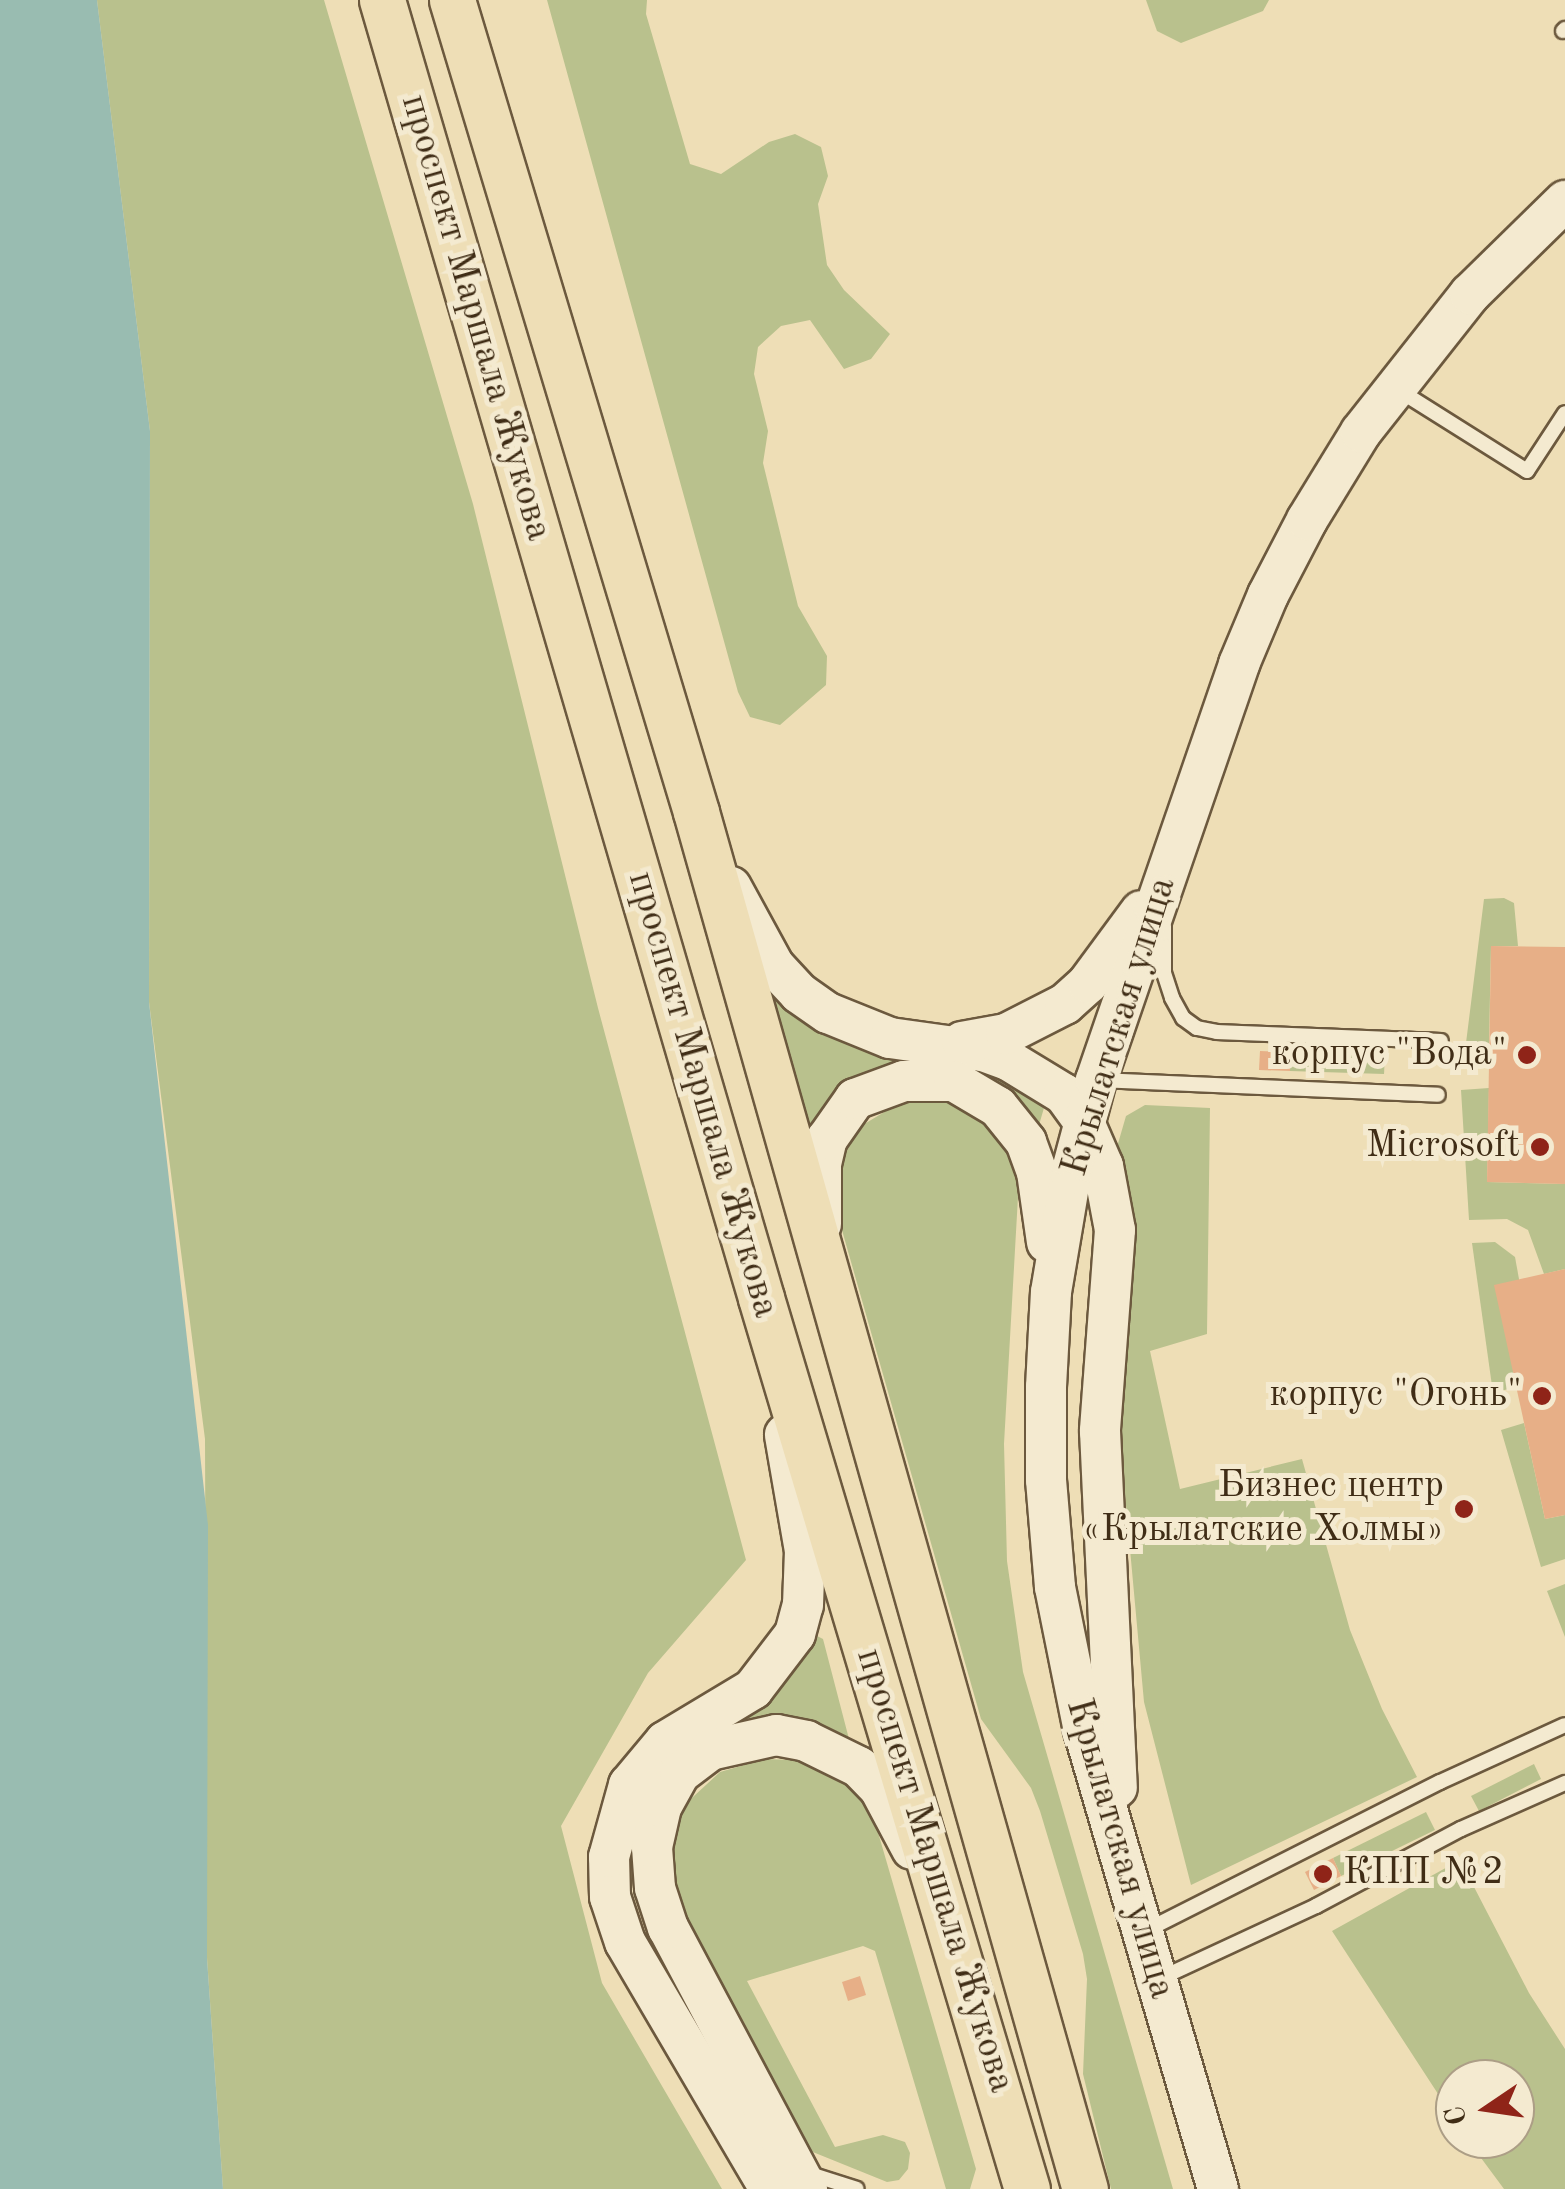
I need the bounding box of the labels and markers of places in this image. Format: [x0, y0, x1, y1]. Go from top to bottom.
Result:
place label: корпус "Вода" [1272, 1032, 1507, 1078]
marker: корпус "Вода" [1516, 1044, 1538, 1066]
place label: Microsoft [1366, 1124, 1520, 1170]
marker: Microsoft [1529, 1136, 1551, 1158]
place label: корпус "Огонь" [1270, 1373, 1522, 1419]
marker: корпус "Огонь" [1531, 1385, 1553, 1407]
place label: Бизнес центр «Крылатские Холмы» [1083, 1464, 1444, 1554]
marker: Бизнес центр «Крылатские Холмы» [1453, 1498, 1475, 1520]
place label: КПП №2 [1343, 1851, 1504, 1897]
marker: КПП №2 [1312, 1863, 1334, 1885]

